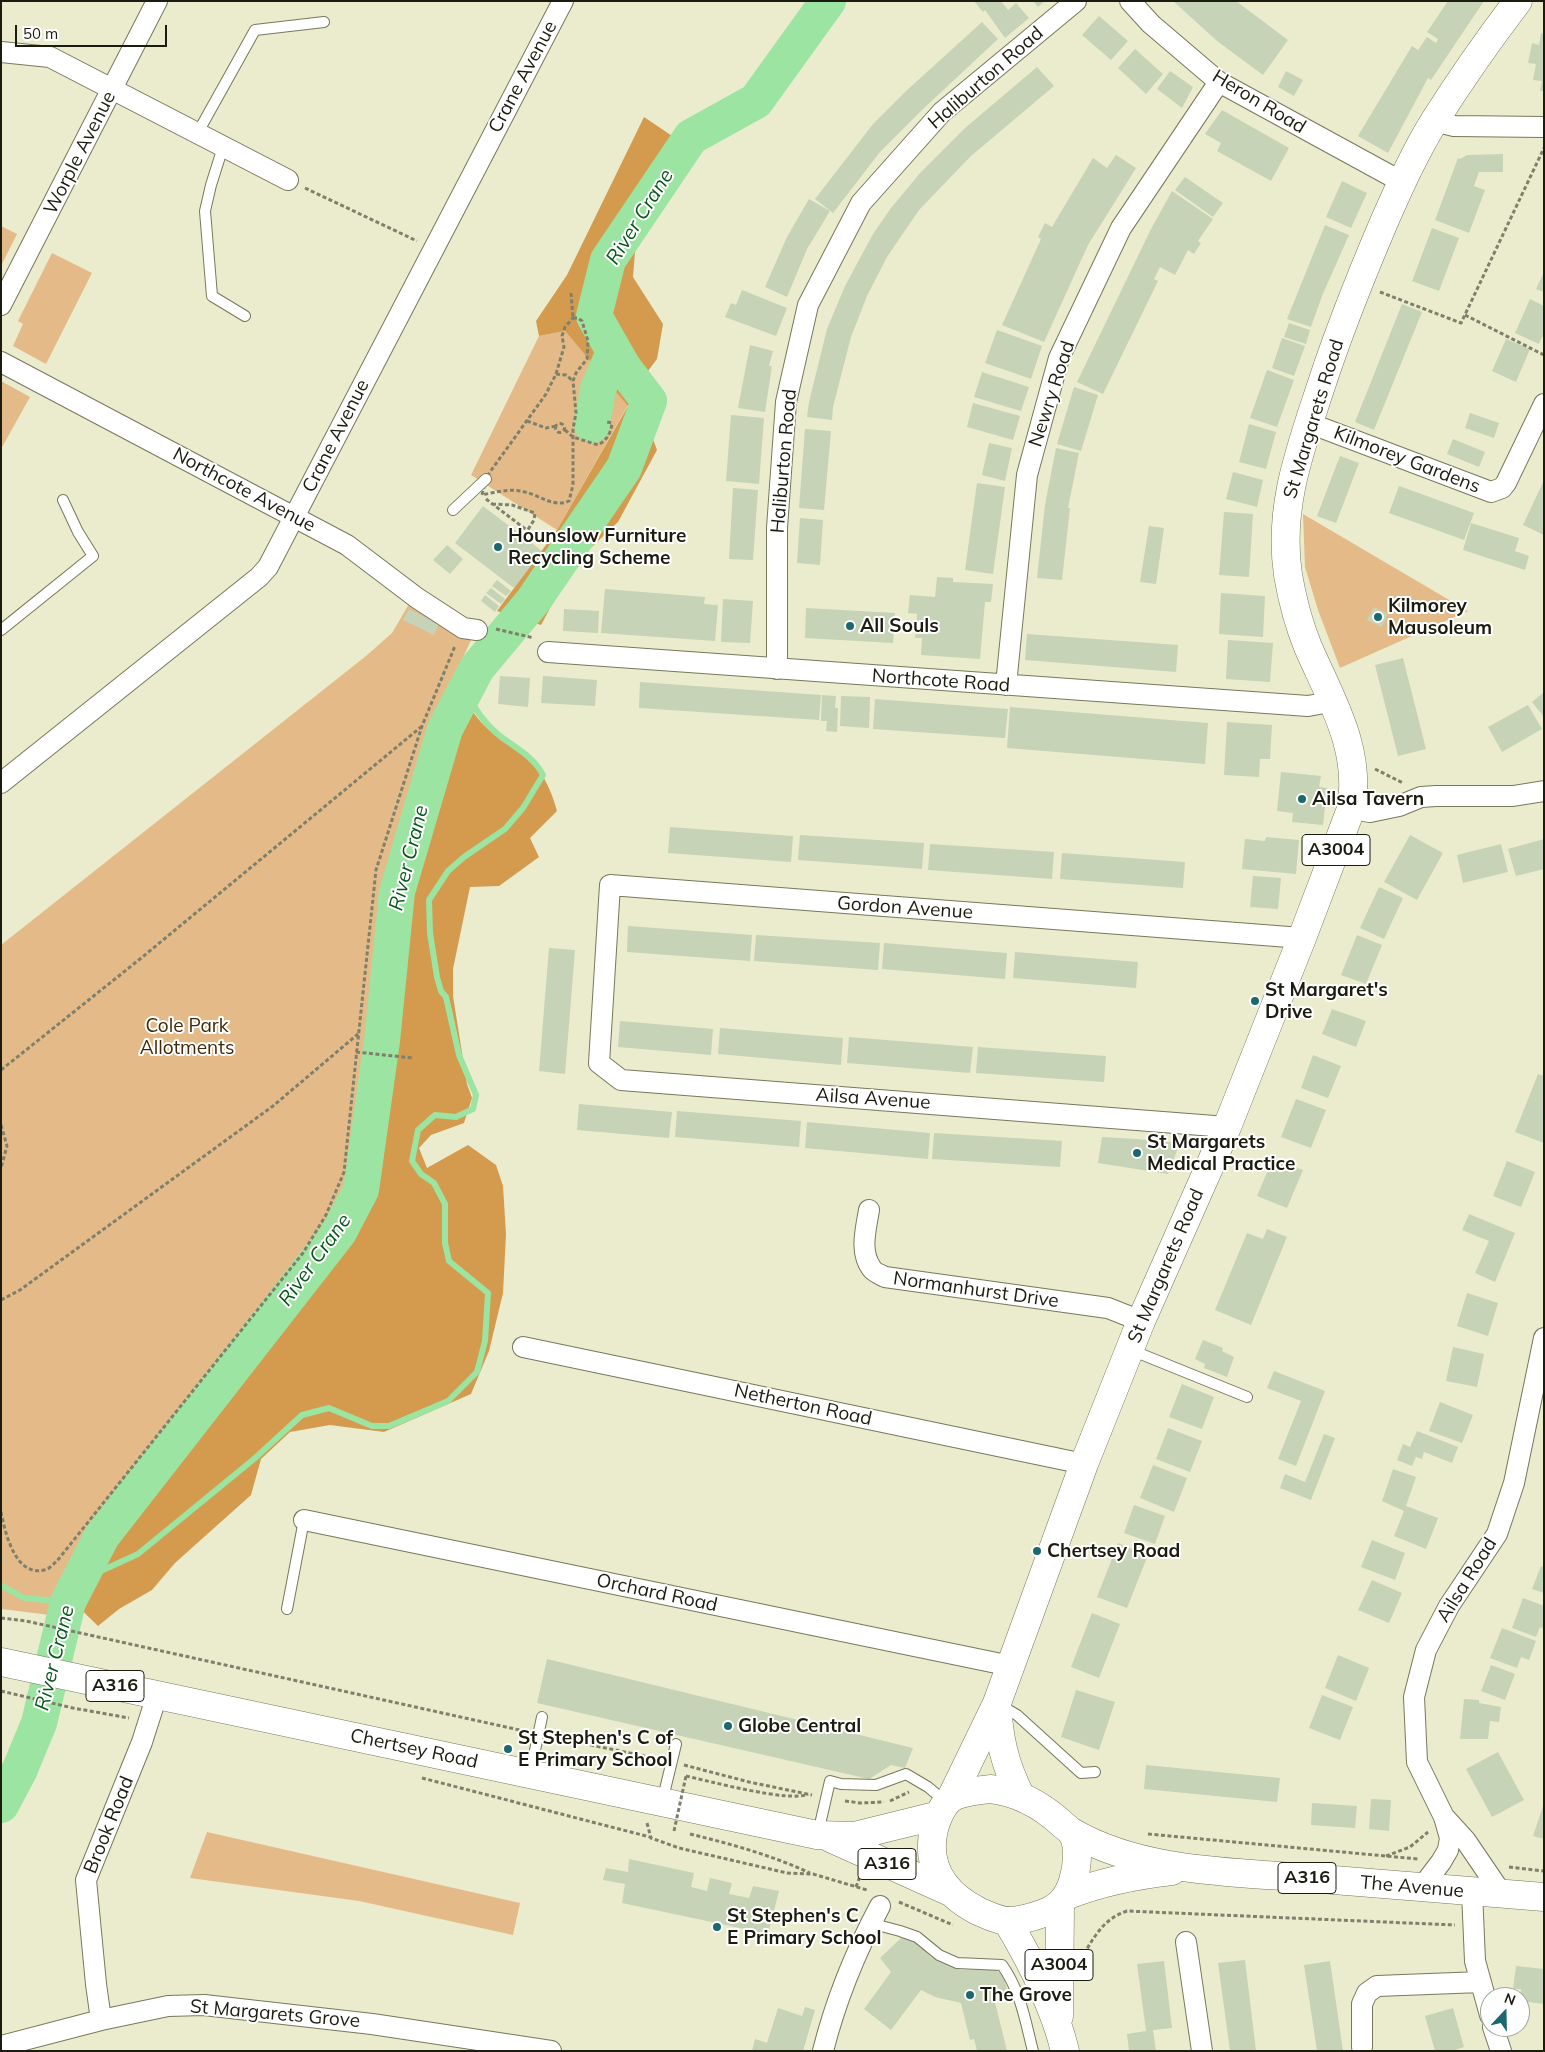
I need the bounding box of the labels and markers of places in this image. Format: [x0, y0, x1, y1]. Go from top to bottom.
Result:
place label: Hounslow Furniture Recycling Scheme [508, 525, 686, 569]
marker: Hounslow Furniture Recycling Scheme [492, 541, 504, 553]
place label: Kilmorey Mausoleum [1388, 595, 1492, 639]
marker: Kilmorey Mausoleum [1372, 611, 1384, 623]
place label: All Souls [860, 615, 939, 637]
marker: All Souls [844, 620, 856, 632]
place label: Ailsa Tavern [1312, 788, 1424, 810]
marker: Ailsa Tavern [1296, 793, 1308, 805]
place label: St Margaret's Drive [1265, 979, 1388, 1023]
marker: St Margaret's Drive [1249, 995, 1261, 1007]
place label: St Margarets Medical Practice [1147, 1131, 1295, 1175]
marker: St Margarets Medical Practice [1131, 1147, 1143, 1159]
place label: Chertsey Road [1047, 1540, 1180, 1562]
marker: Chertsey Road [1031, 1545, 1043, 1557]
place label: Globe Central [738, 1715, 861, 1737]
marker: Globe Central [722, 1720, 734, 1732]
place label: St Stephen's C of E Primary School [518, 1727, 673, 1771]
marker: St Stephen's C of E Primary School [502, 1743, 514, 1755]
place label: St Stephen's C E Primary School [727, 1905, 882, 1949]
marker: St Stephen's C E Primary School [711, 1921, 723, 1933]
place label: The Grove [980, 1984, 1072, 2006]
marker: The Grove [964, 1989, 976, 2001]

